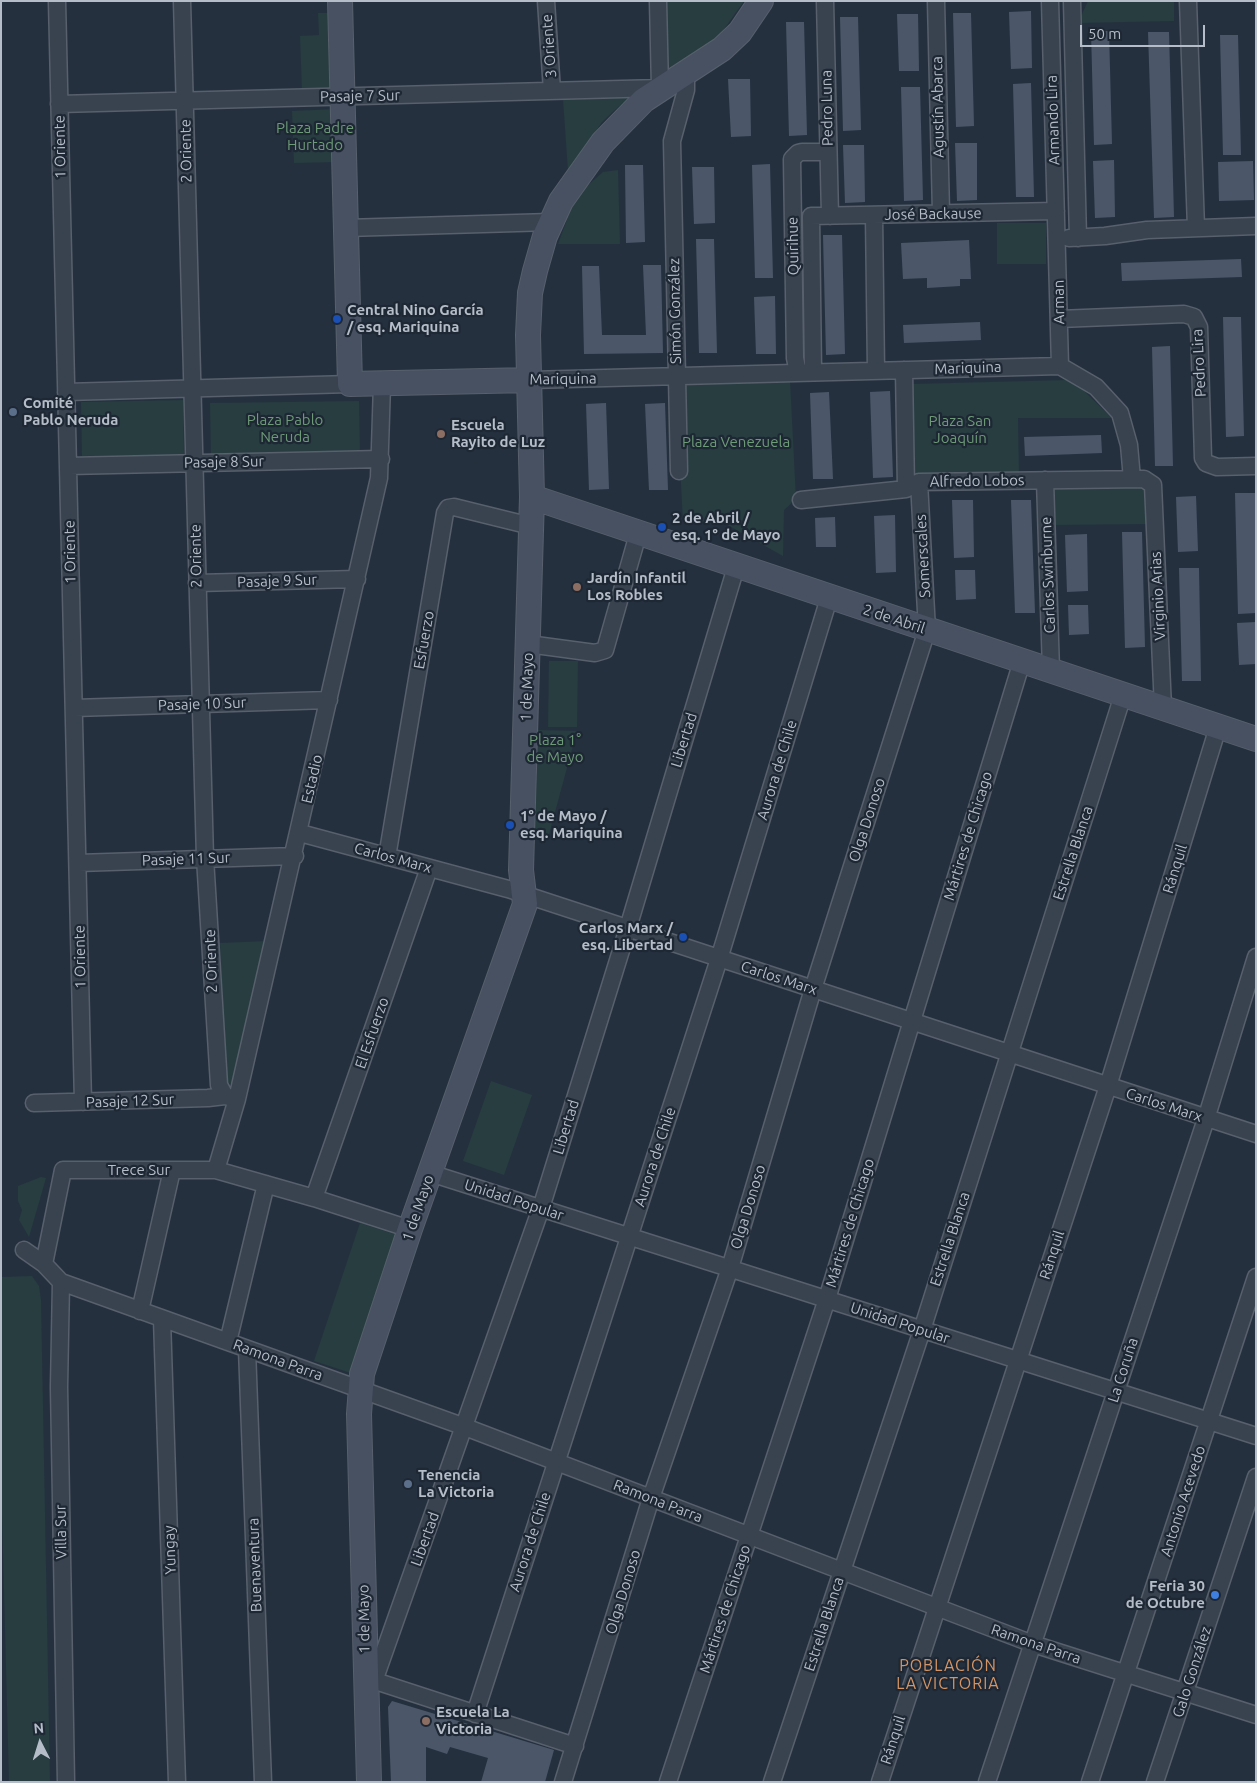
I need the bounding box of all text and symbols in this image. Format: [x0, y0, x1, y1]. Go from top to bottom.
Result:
street label: 3 Oriente [538, 14, 560, 78]
scale bar [1082, 15, 1207, 47]
text: 50 m [1088, 25, 1121, 42]
street label: Agustín Abarca [928, 56, 948, 158]
street label: Pedro Luna [817, 70, 837, 146]
street label: Armando Lira [1042, 75, 1064, 165]
street label: Pasaje 7 Sur [320, 86, 400, 106]
street label: 1 Oriente [50, 115, 70, 179]
street label: 2 Oriente [176, 119, 196, 183]
park label: Plaza Padre Hurtado [276, 119, 354, 154]
street label: José Backause [884, 204, 982, 224]
street label: Quirihue [783, 217, 803, 275]
street label: Simón González [665, 258, 685, 364]
street label: Arman [1050, 280, 1068, 324]
place label: Central Nino García / esq. Mariquina [347, 301, 484, 336]
marker: Central Nino García / esq. Mariquina [331, 313, 343, 325]
street label: Pedro Lira [1188, 328, 1210, 398]
street label: Mariquina [934, 358, 1002, 378]
street label: Mariquina [529, 369, 597, 389]
place label: Comité Pablo Neruda [23, 394, 118, 429]
marker: Comité Pablo Neruda [7, 406, 19, 418]
park label: Plaza Pablo Neruda [247, 411, 323, 446]
park label: Plaza San Joaquín [929, 412, 991, 447]
place label: Escuela Rayito de Luz [451, 416, 545, 451]
marker: Escuela Rayito de Luz [435, 428, 447, 440]
park label: Plaza Venezuela [682, 433, 790, 451]
street label: Pasaje 8 Sur [184, 452, 264, 472]
street label: Alfredo Lobos [929, 471, 1025, 491]
place label: 2 de Abril / esq. 1° de Mayo [672, 509, 781, 544]
street label: Somerscales [912, 514, 934, 598]
street label: Carlos Swinburne [1037, 516, 1059, 634]
street label: 1 Oriente [60, 520, 80, 584]
marker: 2 de Abril / esq. 1° de Mayo [656, 521, 668, 533]
street label: 2 Oriente [186, 524, 206, 588]
street label: Virginio Arias [1147, 551, 1169, 641]
place label: Jardín Infantil Los Robles [587, 569, 686, 604]
street label: Pasaje 9 Sur [237, 571, 317, 591]
marker: Jardín Infantil Los Robles [571, 581, 583, 593]
street label: 2 de Abril [861, 601, 927, 637]
street label: Esfuerzo [410, 610, 438, 670]
street label: 1 de Mayo [517, 652, 537, 722]
street label: Pasaje 10 Sur [157, 693, 247, 715]
street label: Libertad [667, 710, 701, 770]
street label: Aurora de Chile [753, 718, 801, 822]
park label: Plaza 1° de Mayo [526, 731, 584, 766]
street label: Estadio [298, 753, 326, 805]
street label: Mártires de Chicago [940, 769, 996, 903]
street label: Olga Donoso [845, 776, 889, 864]
street label: Estrella Blanca [1049, 804, 1097, 902]
place label: 1° de Mayo / esq. Mariquina [520, 807, 623, 842]
marker: 1° de Mayo / esq. Mariquina [504, 819, 516, 831]
street label: Carlos Marx [352, 839, 434, 877]
street label: Ránquil [1159, 842, 1191, 896]
street label: Pasaje 11 Sur [141, 848, 231, 870]
place label: Carlos Marx / esq. Libertad [579, 919, 673, 954]
street label: 1 Oriente [70, 925, 90, 989]
street label: 2 Oriente [201, 929, 221, 993]
marker: Carlos Marx / esq. Libertad [677, 931, 689, 943]
street label: Carlos Marx [738, 957, 820, 999]
street label: El Esfuerzo [351, 995, 393, 1071]
street label: Carlos Marx [1123, 1084, 1205, 1126]
street label: Pasaje 12 Sur [85, 1090, 175, 1112]
street label: Libertad [549, 1097, 583, 1157]
street label: Aurora de Chile [630, 1105, 680, 1209]
street label: Mártires de Chicago [822, 1156, 878, 1290]
street label: Trece Sur [108, 1161, 170, 1179]
street label: Olga Donoso [727, 1163, 769, 1251]
street label: 1 de Mayo [398, 1172, 438, 1244]
street label: Unidad Popular [462, 1175, 566, 1225]
street label: Estrella Blanca [926, 1190, 974, 1288]
street label: Ránquil [1036, 1228, 1068, 1282]
street label: Unidad Popular [848, 1298, 952, 1348]
street label: Ramona Parra [231, 1335, 325, 1385]
street label: La Coruña [1104, 1335, 1142, 1405]
street label: Antonio Acevedo [1157, 1443, 1209, 1559]
place label: Tenencia La Victoria [418, 1466, 494, 1501]
street label: Ramona Parra [611, 1476, 705, 1526]
marker: Tenencia La Victoria [402, 1478, 414, 1490]
street label: Aurora de Chile [505, 1490, 555, 1594]
street label: Villa Sur [52, 1504, 70, 1560]
street label: Libertad [407, 1509, 443, 1569]
street label: Buenaventura [244, 1517, 266, 1613]
street label: Yungay [160, 1525, 180, 1575]
street label: Mártires de Chicago [696, 1543, 754, 1675]
street label: Olga Donoso [602, 1548, 644, 1636]
street label: Estrella Blanca [800, 1575, 848, 1673]
place label: Feria 30 de Octubre [1126, 1577, 1205, 1612]
street label: 1 de Mayo [354, 1584, 374, 1654]
marker: Feria 30 de Octubre [1209, 1589, 1221, 1601]
street label: Ramona Parra [989, 1620, 1083, 1668]
street label: Galo González [1169, 1624, 1215, 1720]
district label: POBLACIÓN LA VICTORIA [895, 1656, 1001, 1694]
place label: Escuela La Victoria [436, 1703, 510, 1738]
street label: Ránquil [877, 1713, 909, 1767]
marker: Escuela La Victoria [420, 1715, 432, 1727]
north arrow [15, 1718, 65, 1768]
text: N [33, 1720, 45, 1736]

